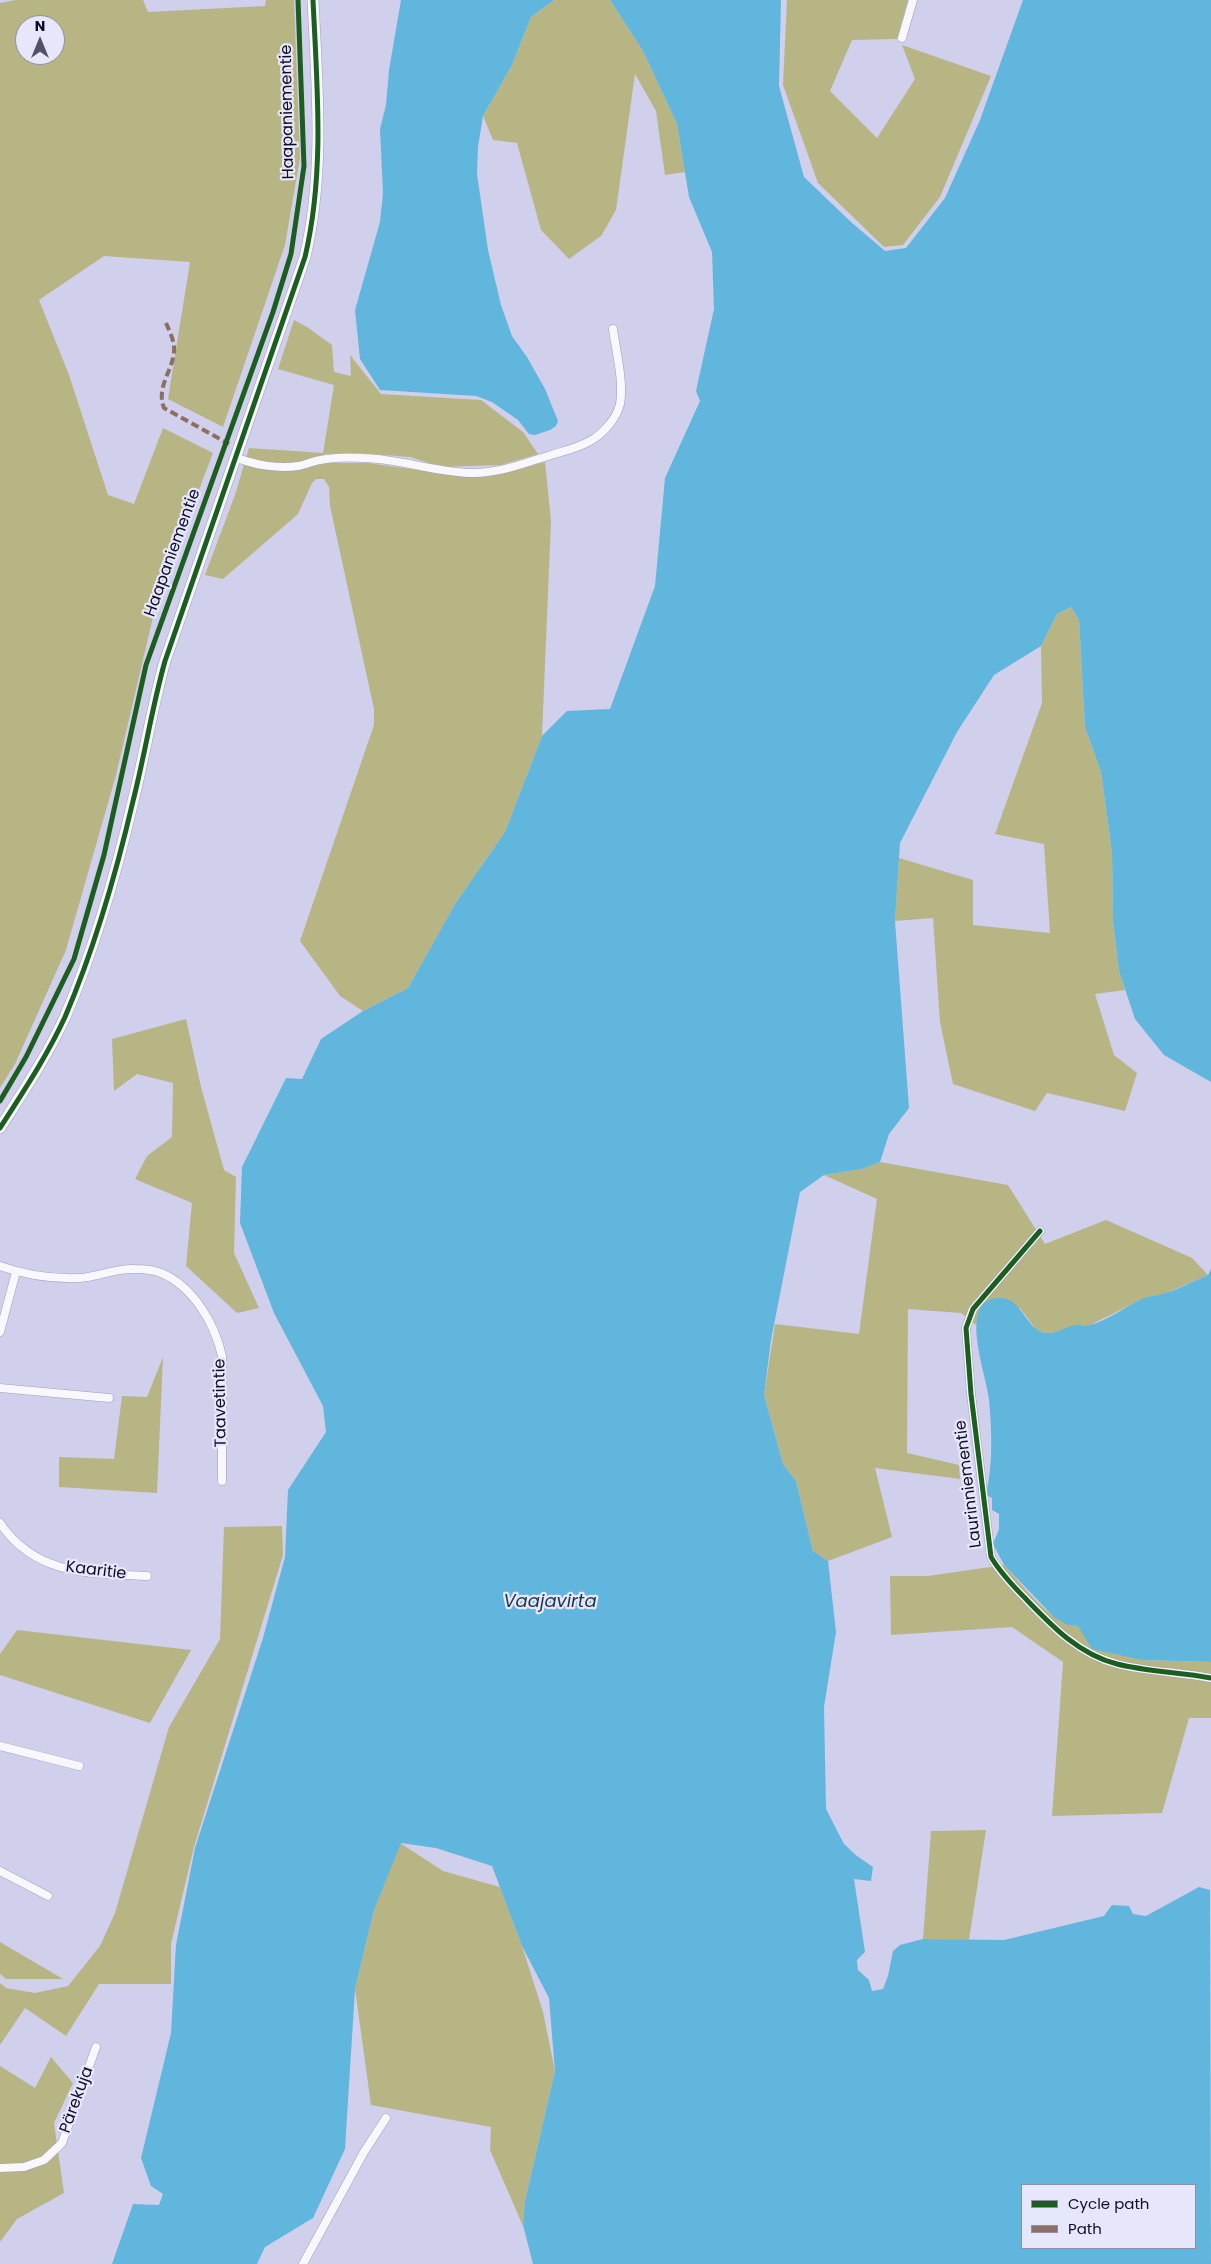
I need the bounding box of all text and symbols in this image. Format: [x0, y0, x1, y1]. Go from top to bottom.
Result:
north arrow [15, 15, 65, 65]
text: N [35, 16, 45, 36]
street label: Haapaniementie [277, 44, 299, 180]
street label: Haapaniementie [141, 486, 205, 620]
street label: Taavetintie [211, 1358, 231, 1448]
street label: Laurinniementie [952, 1419, 986, 1549]
street label: Kaaritie [65, 1558, 127, 1584]
water label: Vaajavirta [503, 1591, 597, 1613]
street label: Pärekuja [56, 2064, 98, 2136]
legend [1021, 2184, 1196, 2249]
text: Cycle path [1068, 2193, 1149, 2214]
text: Path [1068, 2218, 1102, 2239]

